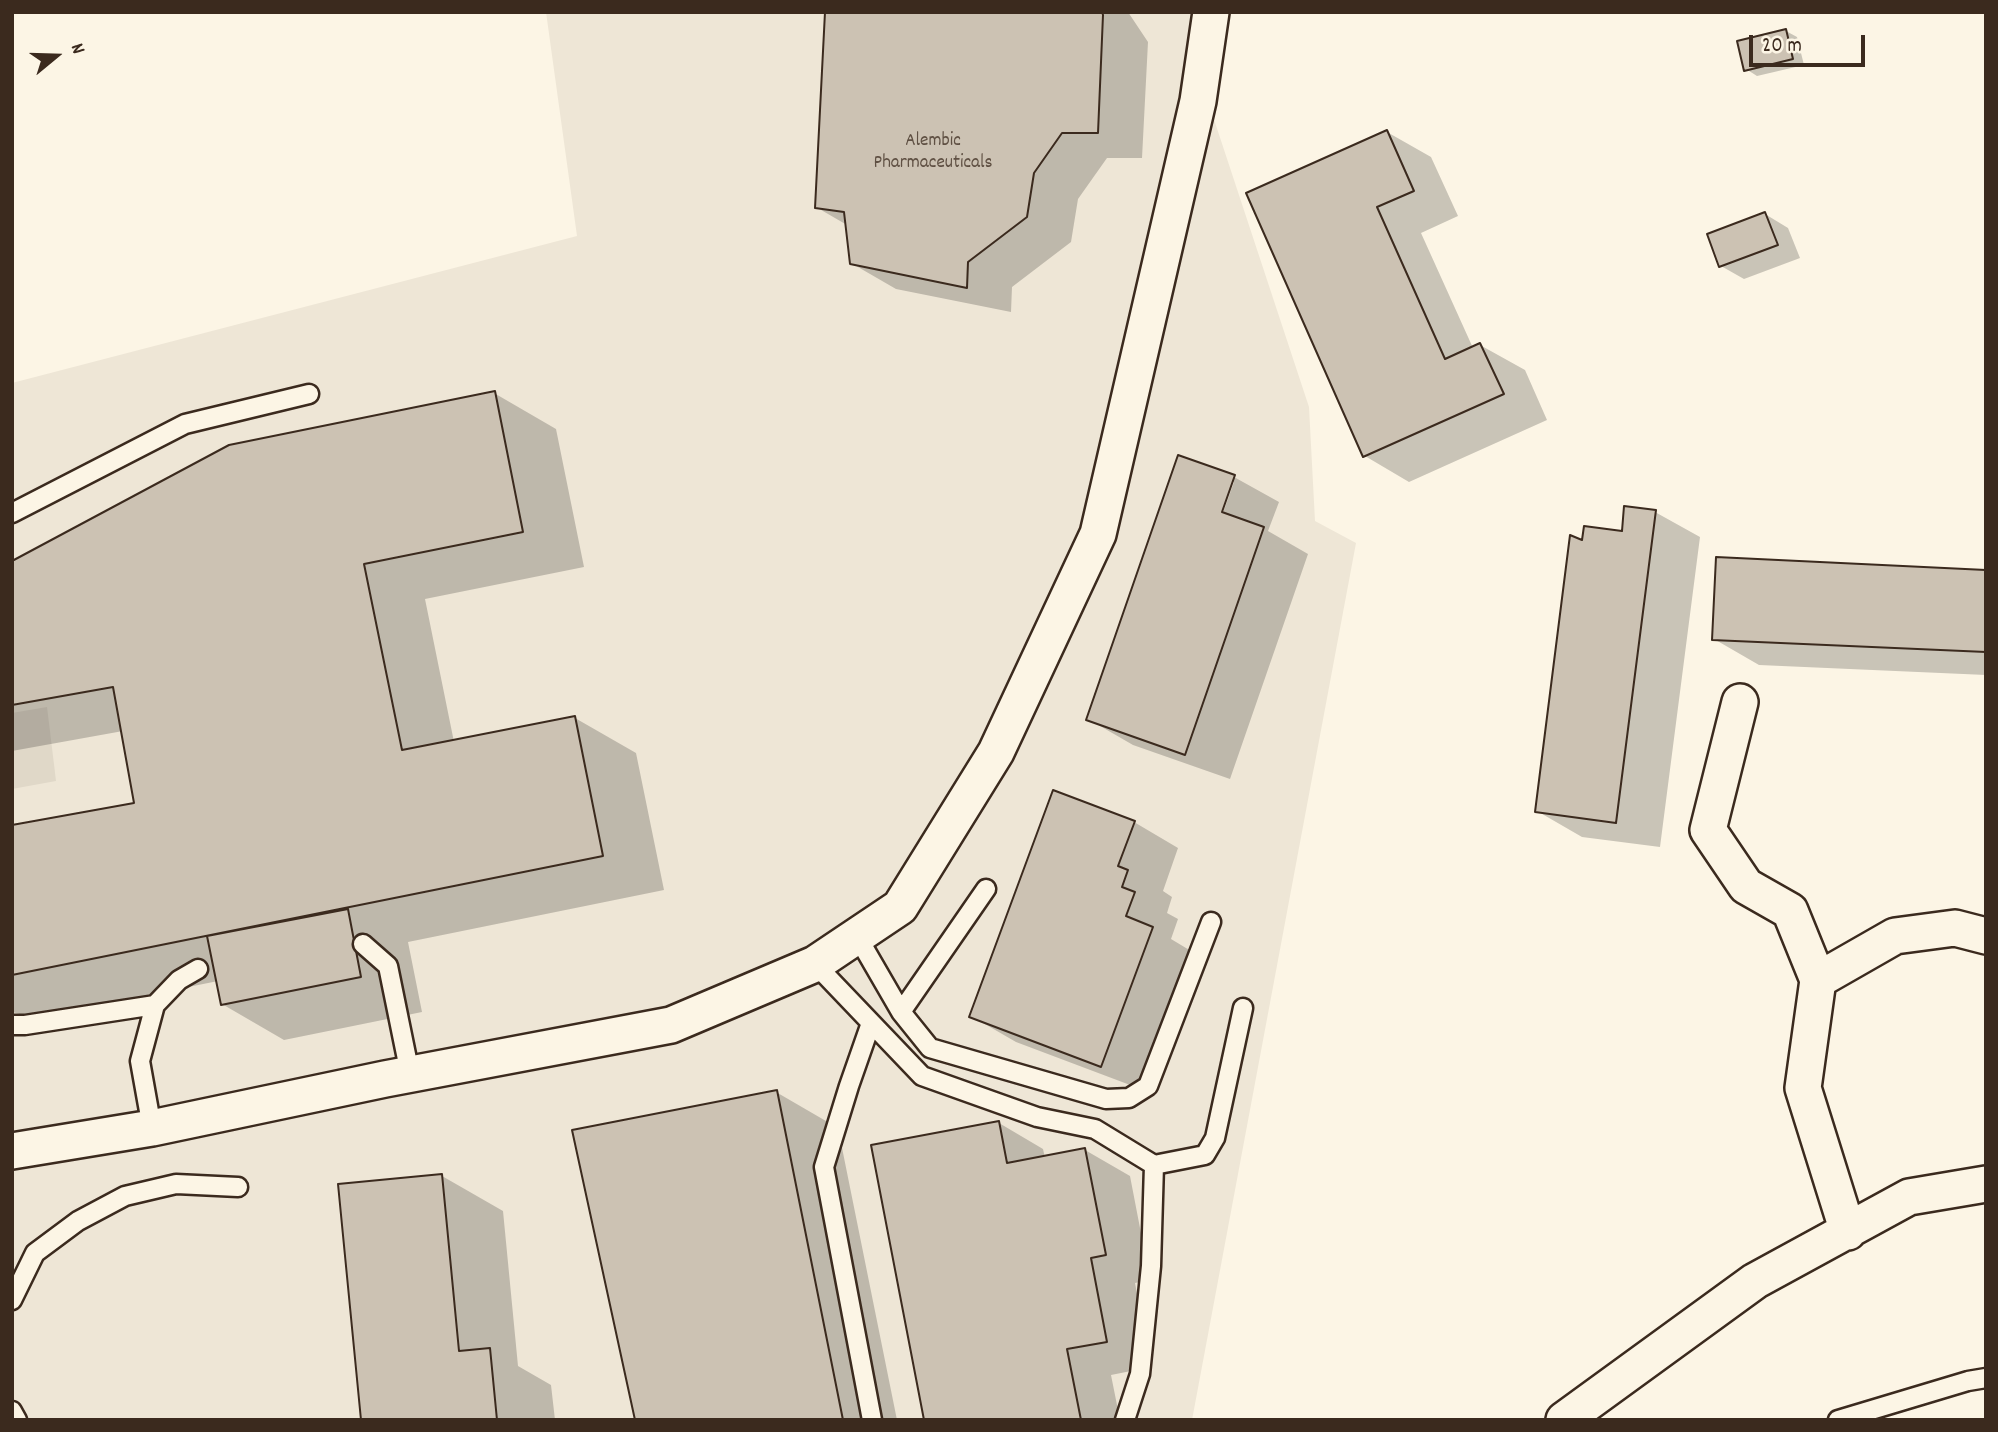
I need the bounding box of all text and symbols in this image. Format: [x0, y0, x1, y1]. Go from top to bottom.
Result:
north arrow [21, 21, 91, 91]
scale bar [1753, 21, 1868, 65]
text: 20 m [1762, 32, 1802, 62]
text: N [62, 40, 91, 58]
house number: Alembic Pharmaceuticals [874, 131, 992, 175]

